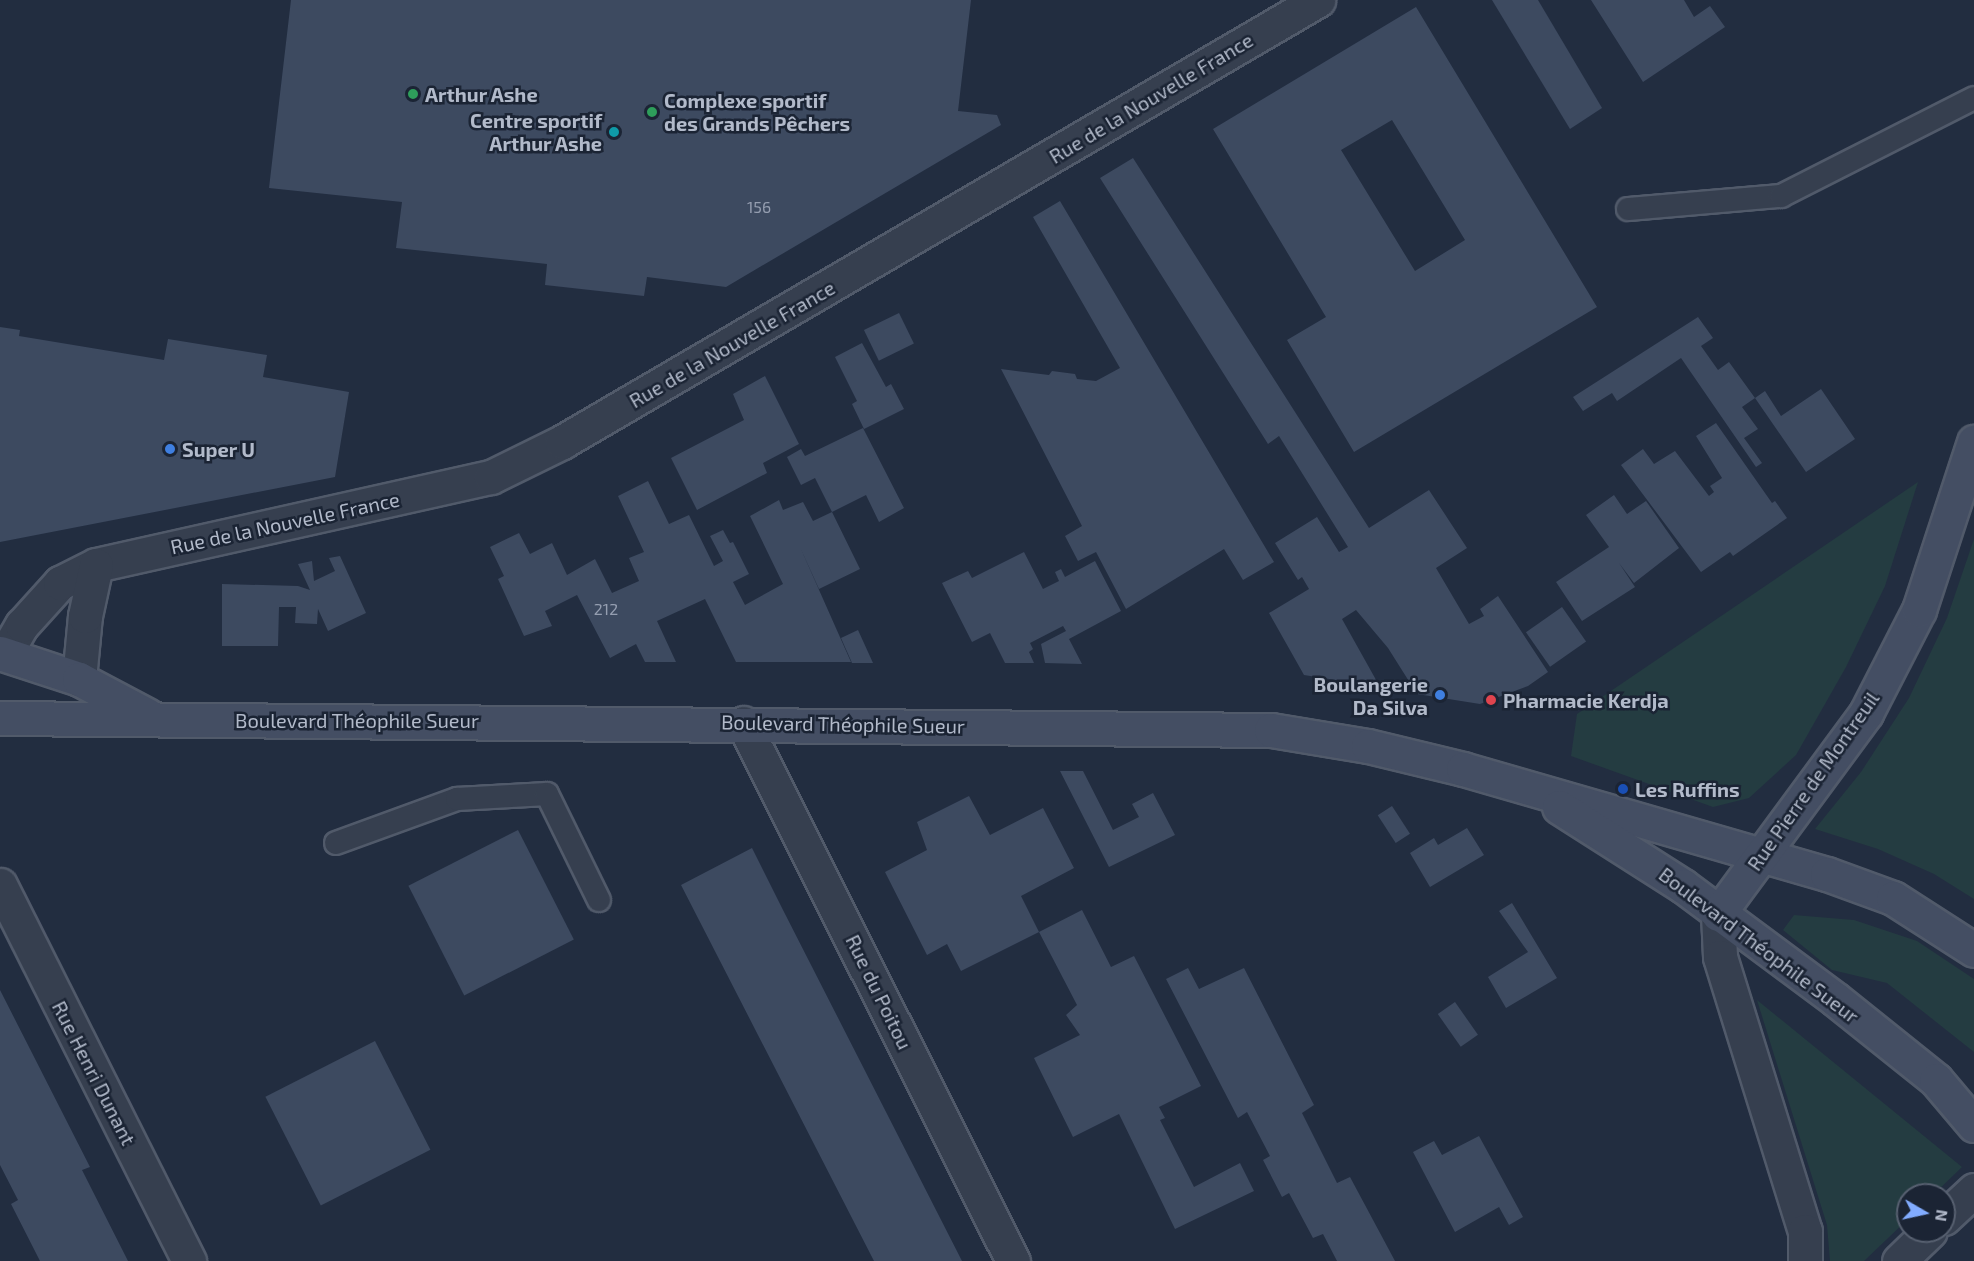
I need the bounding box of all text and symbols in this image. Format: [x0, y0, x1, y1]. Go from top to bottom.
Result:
street label: Rue de la Nouvelle France [1045, 28, 1257, 168]
place label: Arthur Ashe [425, 82, 539, 106]
marker: Arthur Ashe [406, 87, 420, 101]
place label: Complexe sportif des Grands Pêchers [664, 88, 850, 135]
marker: Complexe sportif des Grands Pêchers [645, 105, 659, 119]
place label: Centre sportif Arthur Ashe [470, 108, 602, 155]
marker: Centre sportif Arthur Ashe [607, 125, 621, 139]
house number: 156 [747, 197, 771, 217]
street label: Rue de la Nouvelle France [625, 275, 839, 413]
place label: Super U [182, 437, 255, 461]
marker: Super U [163, 442, 177, 456]
street label: Rue de la Nouvelle France [168, 487, 402, 559]
house number: 212 [594, 599, 618, 619]
place label: Boulangerie Da Silva [1313, 672, 1428, 719]
street label: Rue Pierre de Montreuil [1742, 687, 1884, 875]
marker: Boulangerie Da Silva [1433, 688, 1447, 702]
place label: Pharmacie Kerdja [1503, 688, 1669, 712]
marker: Pharmacie Kerdja [1484, 693, 1498, 707]
street label: Boulevard Théophile Sueur [235, 708, 479, 732]
street label: Boulevard Théophile Sueur [721, 710, 965, 738]
place label: Les Ruffins [1635, 777, 1740, 801]
marker: Les Ruffins [1616, 782, 1630, 796]
street label: Boulevard Théophile Sueur [1654, 862, 1864, 1028]
street label: Rue du Poitou [841, 931, 917, 1053]
street label: Rue Henri Dunant [47, 997, 141, 1149]
north arrow [1896, 1183, 1956, 1243]
text: N [1932, 1208, 1953, 1223]

